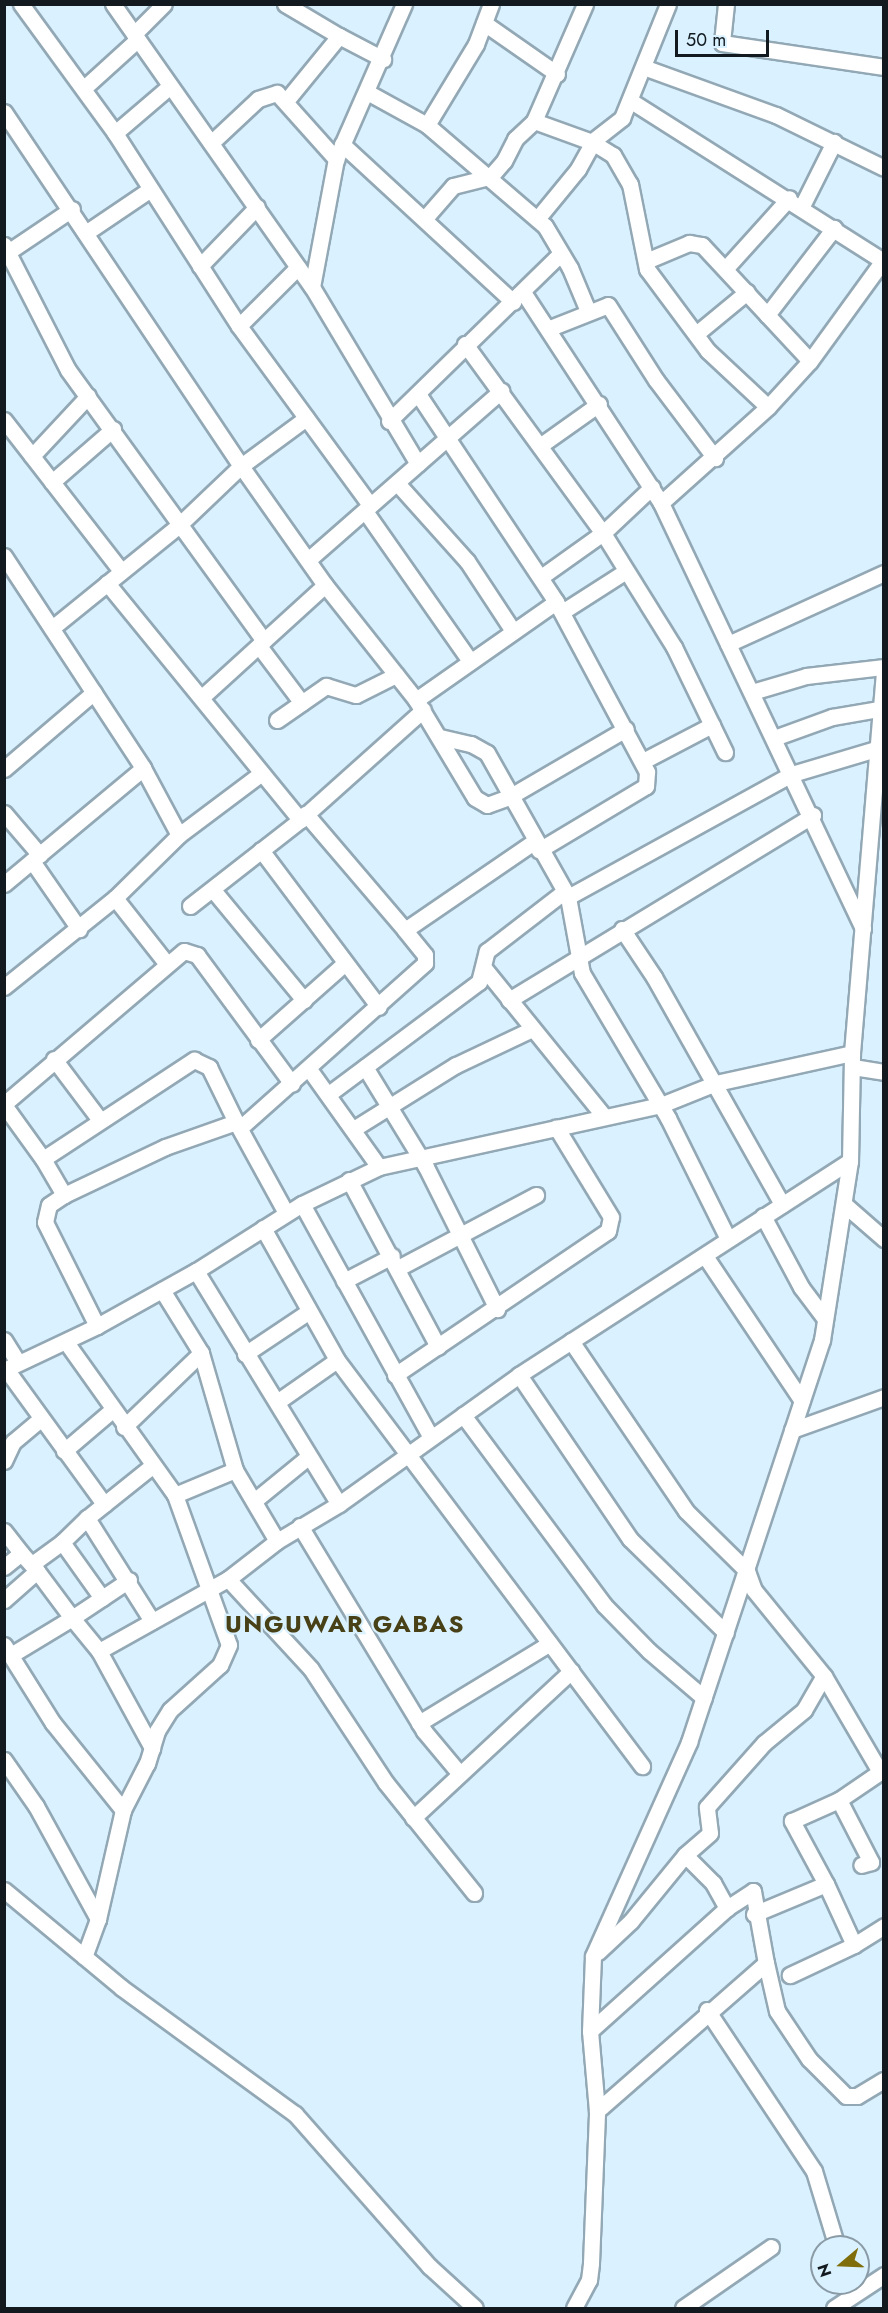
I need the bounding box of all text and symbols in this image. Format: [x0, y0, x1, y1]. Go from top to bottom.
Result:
scale bar [678, 18, 772, 56]
text: 50 m [686, 27, 726, 53]
district label: UNGUWAR GABAS [225, 1610, 465, 1638]
north arrow [810, 2235, 870, 2295]
text: N [811, 2261, 837, 2280]

